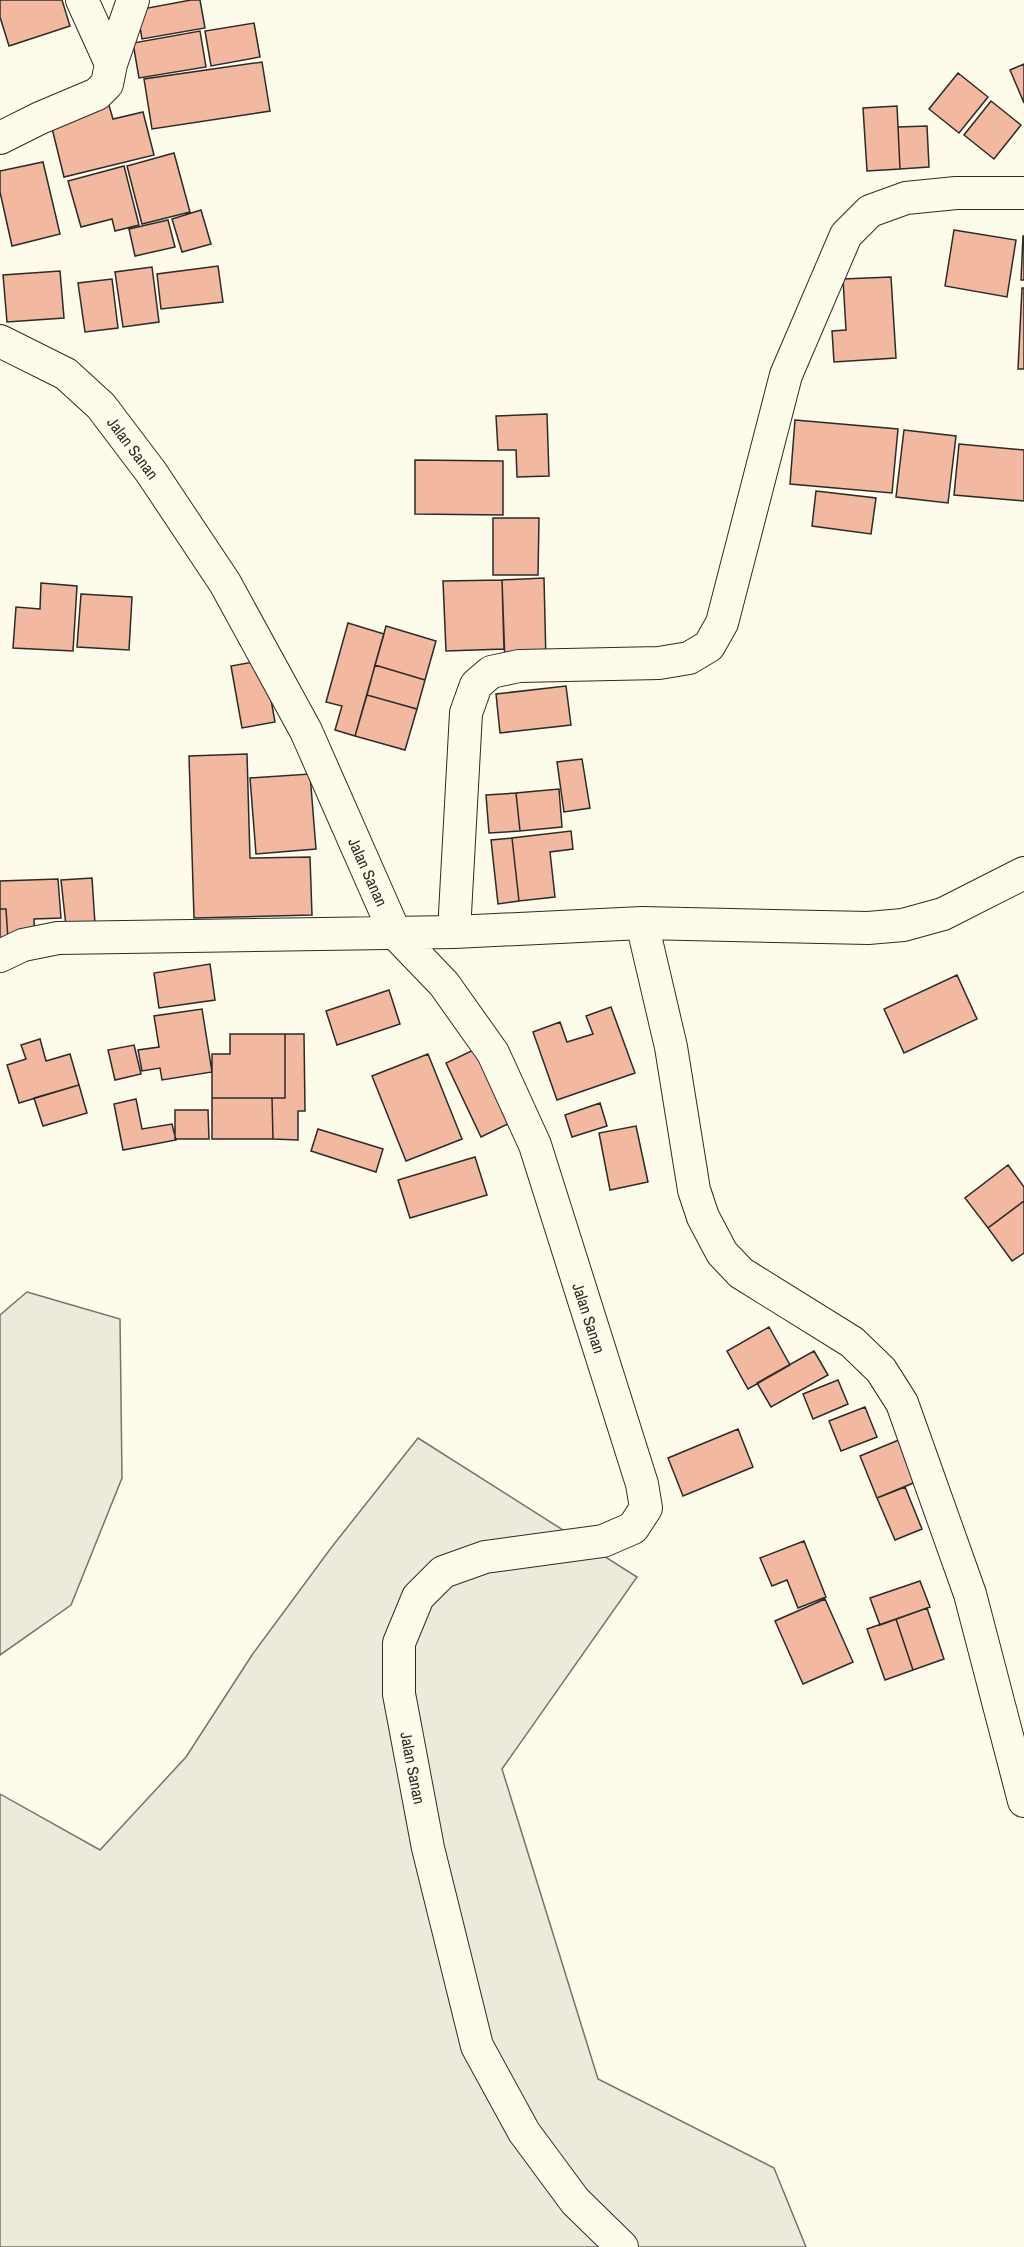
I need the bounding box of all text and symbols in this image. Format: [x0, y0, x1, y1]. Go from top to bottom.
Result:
street label: Jalan Sanan [102, 412, 164, 484]
street label: Jalan Sanan [343, 834, 393, 910]
street label: Jalan Sanan [567, 1280, 611, 1356]
street label: Jalan Sanan [395, 1730, 431, 1806]

